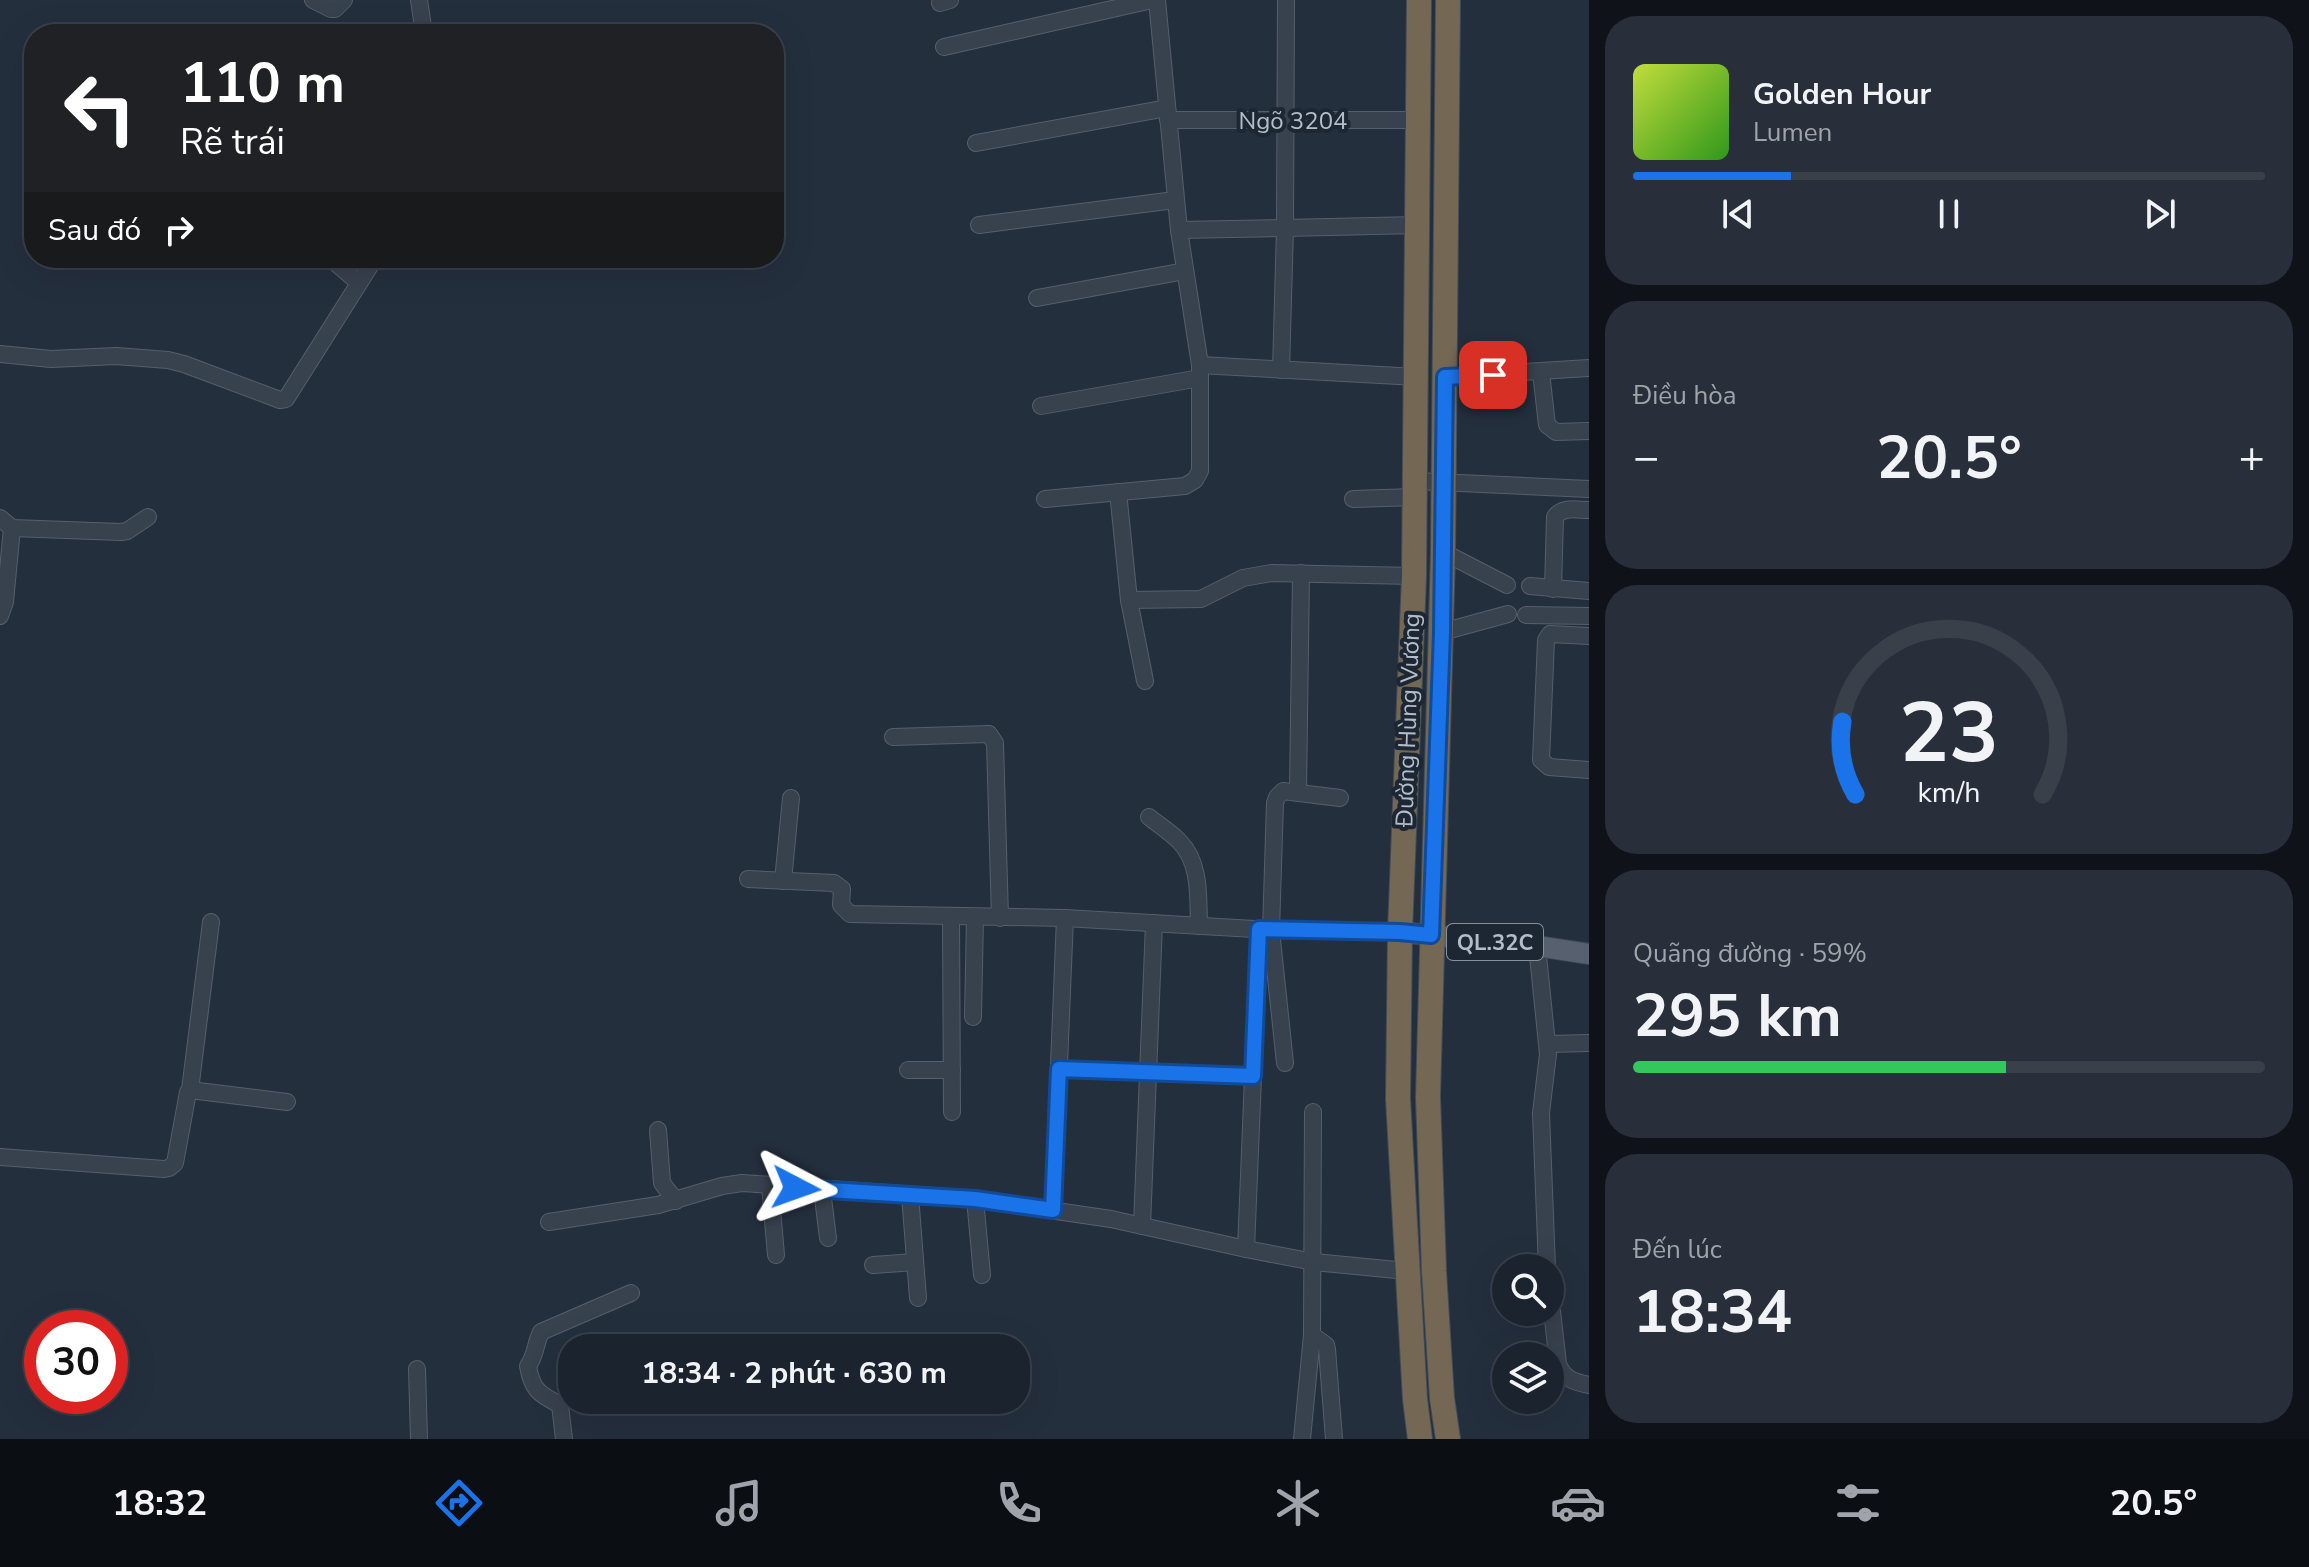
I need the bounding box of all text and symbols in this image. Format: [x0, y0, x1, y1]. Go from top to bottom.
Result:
text: 110 m [180, 45, 345, 122]
icon: left [48, 56, 152, 160]
text: Golden Hour [1753, 74, 1931, 115]
street label: Ngõ 3204 [1239, 105, 1347, 137]
text: Lumen [1753, 115, 1832, 150]
text: Rẽ trái [180, 118, 285, 167]
icon: previous [1716, 192, 1760, 236]
icon: pause [1927, 192, 1971, 236]
icon: next [2138, 192, 2182, 236]
icon: right [157, 208, 201, 252]
text: Sau đó [48, 210, 141, 251]
pin [1459, 341, 1527, 409]
icon: arrive [1471, 353, 1515, 397]
text: Điều hòa [1633, 378, 1736, 413]
text: 20.5° [1876, 417, 2022, 499]
text: − [1633, 428, 1659, 488]
text: + [2239, 428, 2265, 488]
street label: Đường Hùng Vương [1388, 613, 1428, 828]
text: 23 [1899, 677, 1999, 790]
text: km/h [1918, 774, 1980, 813]
road number: QL.32C [1447, 924, 1543, 960]
text: Quãng đường · 59% [1633, 936, 1867, 971]
text: 295 km [1633, 975, 1842, 1057]
position arrow [754, 1146, 838, 1230]
text: Đến lúc [1633, 1232, 1722, 1267]
map controls [1492, 1254, 1564, 1414]
button: search [1492, 1254, 1564, 1326]
text: 18:34 [1633, 1271, 1792, 1353]
speed limit sign: 30 [24, 1310, 128, 1414]
button: layers [1492, 1342, 1564, 1414]
text: 18:34 · 2 phút · 630 m [641, 1353, 947, 1394]
icon: directions [431, 1475, 487, 1531]
icon: music [711, 1475, 767, 1531]
icon: phone [991, 1475, 1047, 1531]
icon: climate [1270, 1475, 1326, 1531]
icon: car [1550, 1475, 1606, 1531]
icon: filters [1830, 1475, 1886, 1531]
text: 18:32 [112, 1479, 207, 1528]
text: 20.5° [2110, 1479, 2197, 1528]

